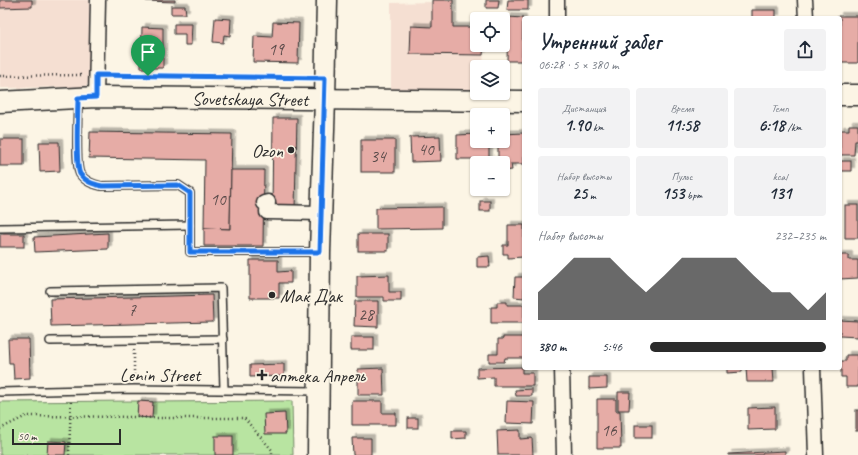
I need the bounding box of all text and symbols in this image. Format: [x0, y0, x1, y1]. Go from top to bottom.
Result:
map controls [470, 12, 510, 196]
button: locate [470, 12, 510, 52]
text: Утренний забег [538, 28, 661, 56]
button: share [784, 29, 826, 71]
pin [131, 35, 165, 76]
house number: 19 [268, 39, 285, 60]
icon: arrive [137, 41, 159, 63]
text: 06:28 · 5 × 380 m [538, 57, 619, 73]
button: layers [470, 60, 510, 100]
street label: Sovetskaya Street [192, 87, 310, 112]
text: Дистанция [562, 101, 606, 115]
text: Время [670, 101, 694, 115]
text: Темп [771, 101, 789, 115]
button: + [470, 108, 510, 148]
text: 1.90 [564, 115, 590, 136]
text: 11:58 [665, 115, 699, 136]
text: 6:18 [758, 115, 785, 136]
text: km [590, 120, 604, 134]
text: /km [785, 120, 802, 134]
place label: Ozon [252, 139, 283, 163]
house number: 40 [418, 139, 435, 160]
marker: Ozon [286, 145, 296, 155]
house number: 34 [370, 146, 388, 167]
button: − [470, 156, 510, 196]
text: Набор высоты [557, 169, 611, 183]
text: Пульс [671, 169, 693, 183]
text: kcal [773, 169, 787, 183]
text: 25 [572, 183, 587, 204]
text: 153 [662, 183, 684, 204]
text: 131 [769, 183, 791, 204]
text: m [587, 188, 596, 202]
text: bpm [684, 188, 702, 202]
house number: 10 [210, 189, 227, 210]
text: Набор высоты [538, 228, 603, 244]
text: 232–235 m [775, 228, 826, 244]
place label: Мак Дак [280, 284, 344, 308]
marker: Мак Дак [267, 290, 277, 300]
house number: 7 [128, 300, 137, 321]
house number: 28 [358, 304, 376, 325]
text: 380 m [538, 339, 566, 355]
text: 5:46 [602, 339, 622, 355]
street label: Lenin Street [120, 363, 202, 387]
place label: аптека Апрель [270, 364, 367, 388]
marker: аптека Апрель [257, 370, 267, 380]
house number: 16 [601, 420, 618, 441]
scale bar [12, 427, 121, 446]
text: 50 m [18, 429, 37, 443]

